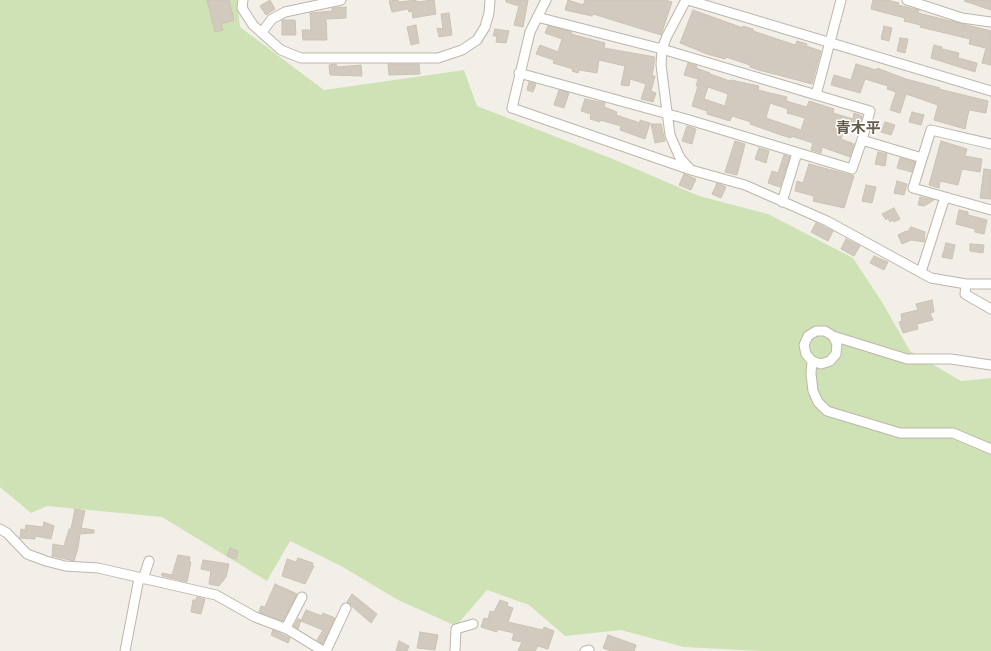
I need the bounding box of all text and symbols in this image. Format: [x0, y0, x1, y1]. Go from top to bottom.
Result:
district label: 青木平 [836, 120, 880, 138]

